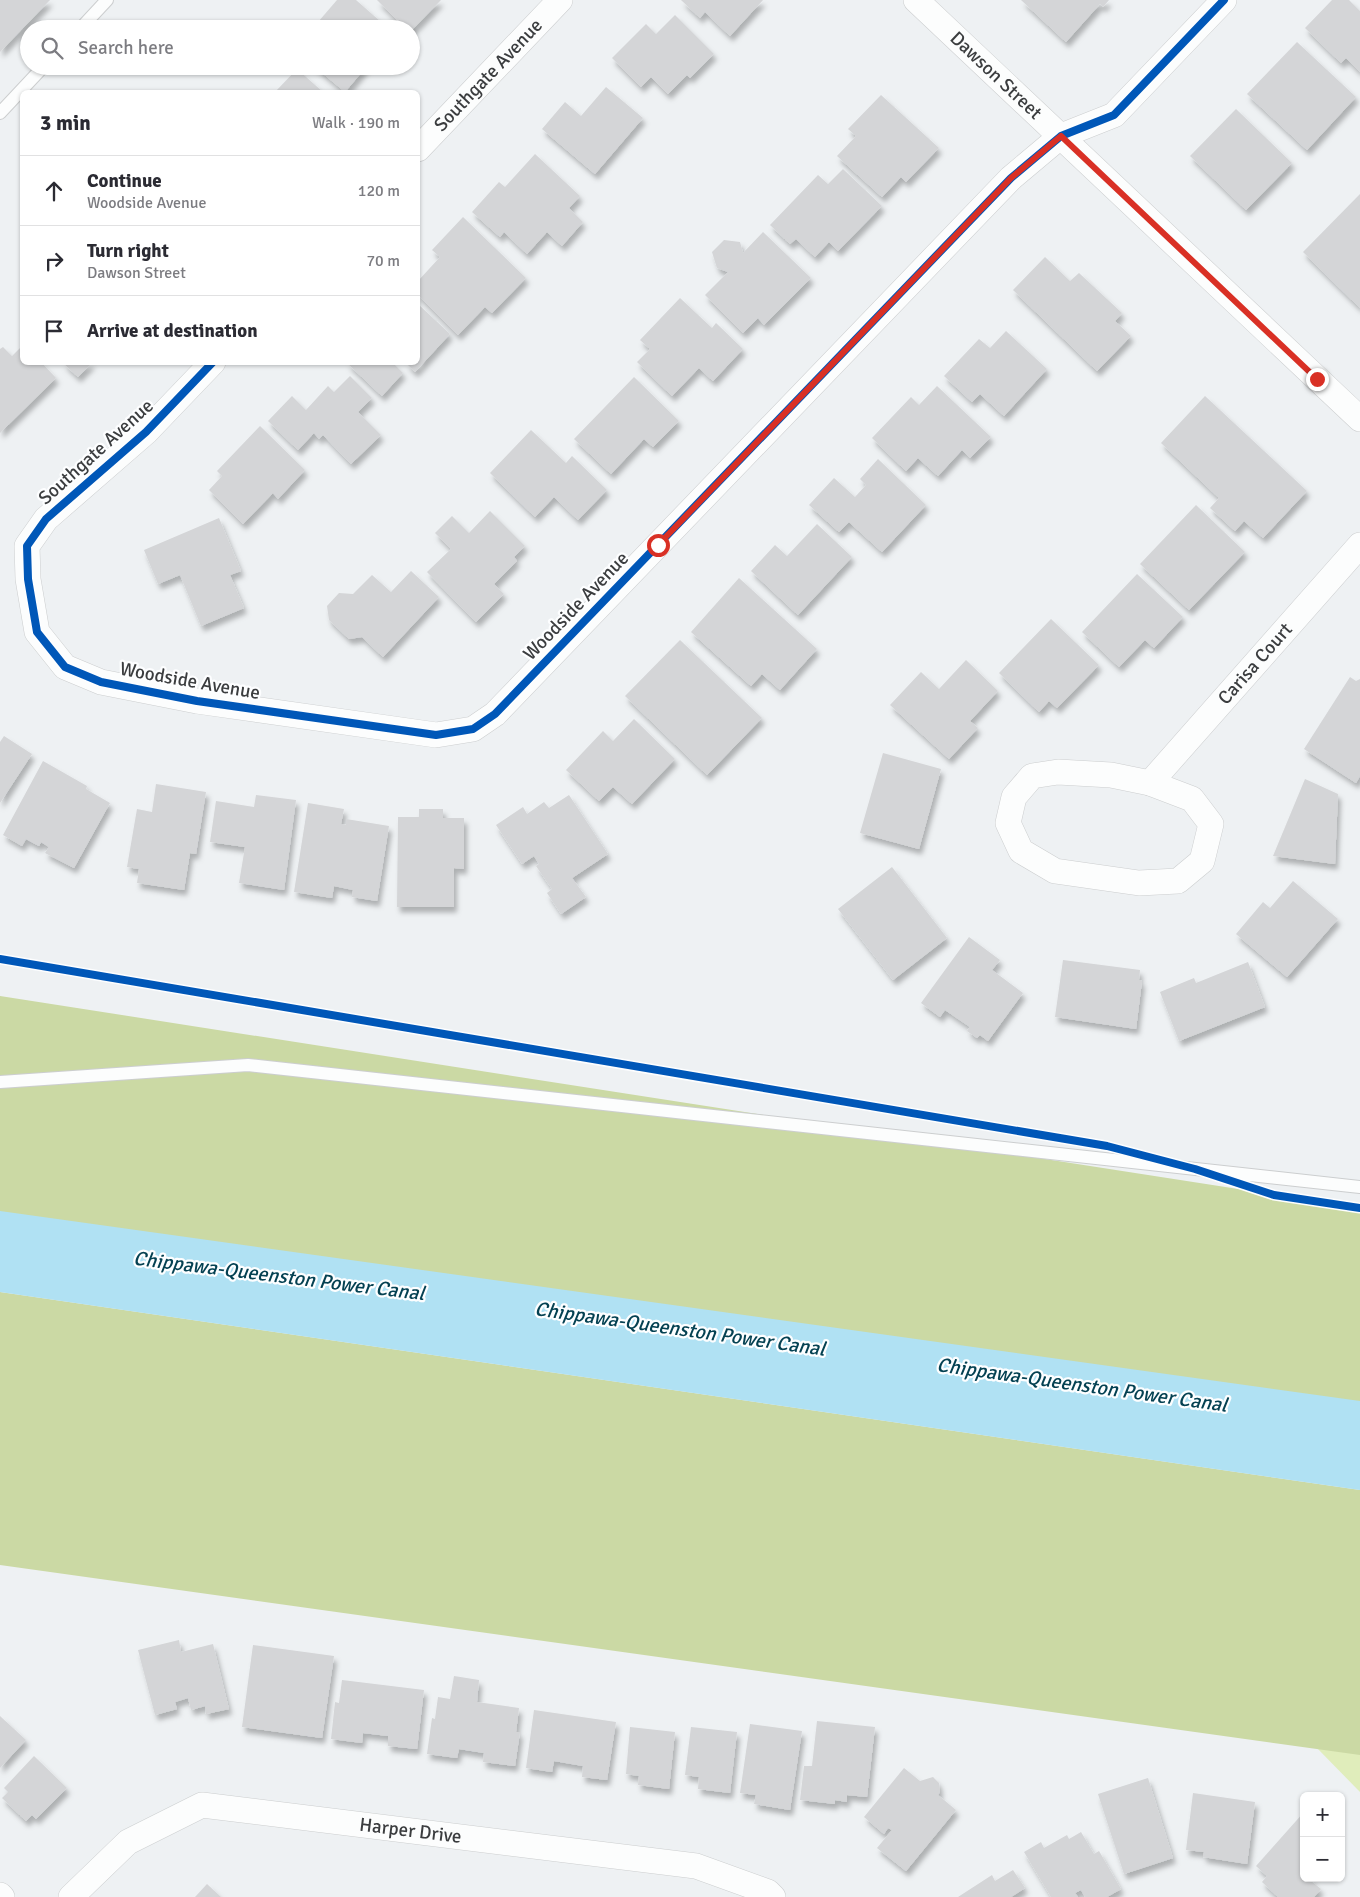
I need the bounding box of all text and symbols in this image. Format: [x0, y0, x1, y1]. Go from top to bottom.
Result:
street label: Southgate Avenue [429, 14, 548, 137]
search box [20, 20, 420, 75]
street label: Dawson Street [945, 26, 1047, 125]
icon: search [38, 34, 66, 62]
text: Search here [78, 36, 174, 60]
text: 3 min [40, 110, 91, 136]
text: Walk · 190 m [312, 113, 400, 133]
text: Continue [87, 169, 162, 193]
icon: ahead [40, 177, 68, 205]
text: 120 m [358, 181, 400, 201]
text: Woodside Avenue [87, 193, 207, 213]
text: Turn right [87, 239, 169, 263]
icon: right [40, 247, 68, 275]
text: 70 m [366, 251, 400, 271]
text: Dawson Street [87, 263, 186, 283]
icon: arrive [40, 317, 68, 345]
text: Arrive at destination [87, 319, 258, 343]
route end [1306, 368, 1329, 391]
street label: Southgate Avenue [33, 394, 159, 510]
route start [647, 534, 670, 557]
street label: Woodside Avenue [518, 547, 634, 665]
street label: Carisa Court [1213, 618, 1298, 710]
street label: Woodside Avenue [118, 657, 262, 705]
water label: Chippawa-Queenston Power Canal [132, 1246, 428, 1307]
water label: Chippawa-Queenston Power Canal [533, 1296, 829, 1362]
water label: Chippawa-Queenston Power Canal [935, 1352, 1231, 1418]
map controls [1300, 1792, 1345, 1882]
button: + [1300, 1792, 1345, 1837]
street label: Harper Drive [358, 1813, 463, 1849]
button: − [1300, 1837, 1345, 1882]

